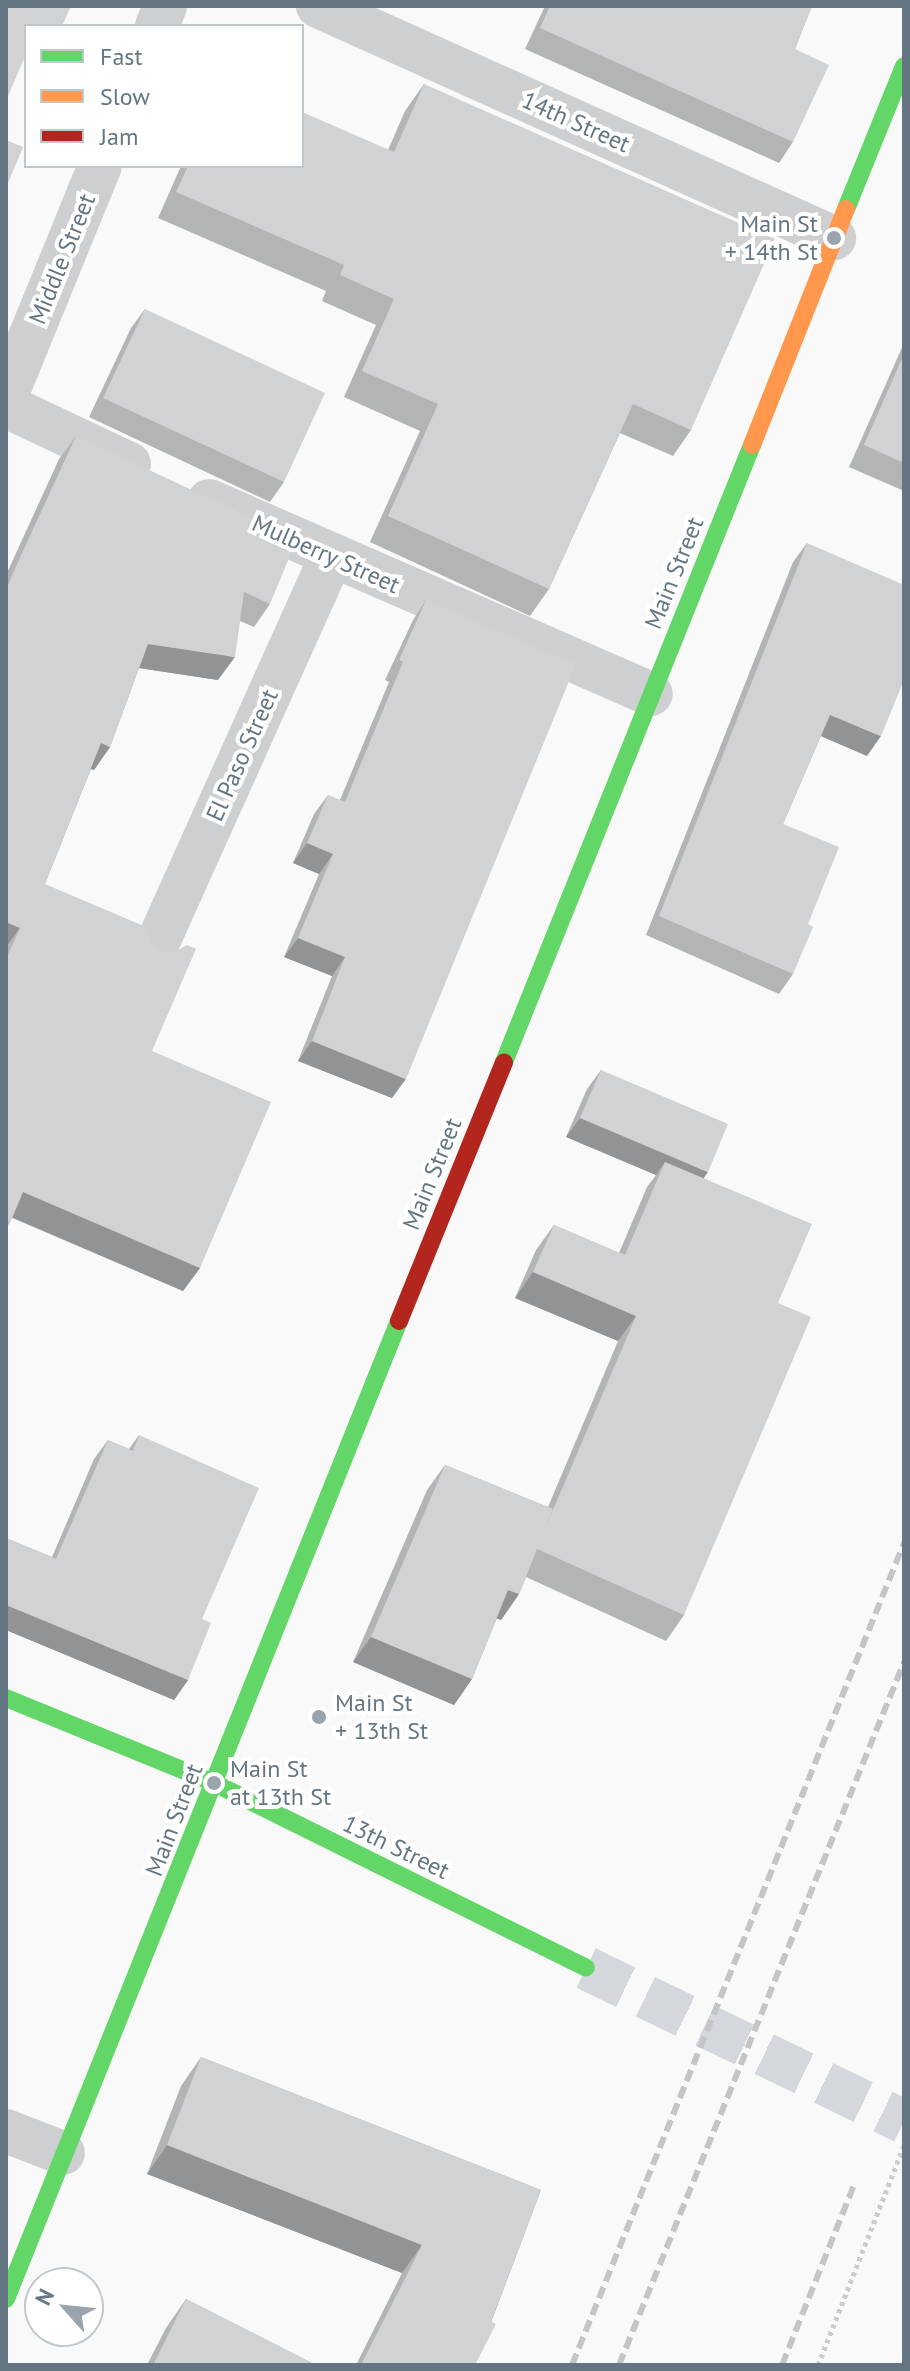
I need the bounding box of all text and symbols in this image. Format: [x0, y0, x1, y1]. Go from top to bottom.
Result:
legend [24, 24, 304, 168]
text: Fast [100, 41, 143, 72]
text: Slow [100, 81, 150, 112]
street label: 14th Street [518, 85, 634, 159]
text: Jam [100, 121, 138, 152]
street label: Middle Street [23, 190, 101, 328]
place label: Main St + 14th St [725, 210, 818, 266]
marker: Main St + 14th St [825, 229, 843, 247]
street label: Mulberry Street [247, 508, 405, 600]
street label: Main Street [639, 513, 709, 633]
street label: El Paso Street [200, 685, 284, 825]
street label: Main Street [397, 1114, 467, 1234]
place label: Main St + 13th St [335, 1689, 428, 1745]
marker: Main St + 13th St [310, 1708, 328, 1726]
place label: Main St at 13th St [230, 1755, 331, 1811]
street label: Main Street [139, 1760, 209, 1880]
marker: Main St at 13th St [205, 1774, 223, 1792]
street label: 13th Street [338, 1809, 454, 1885]
north arrow [24, 2267, 104, 2347]
text: N [29, 2284, 60, 2310]

